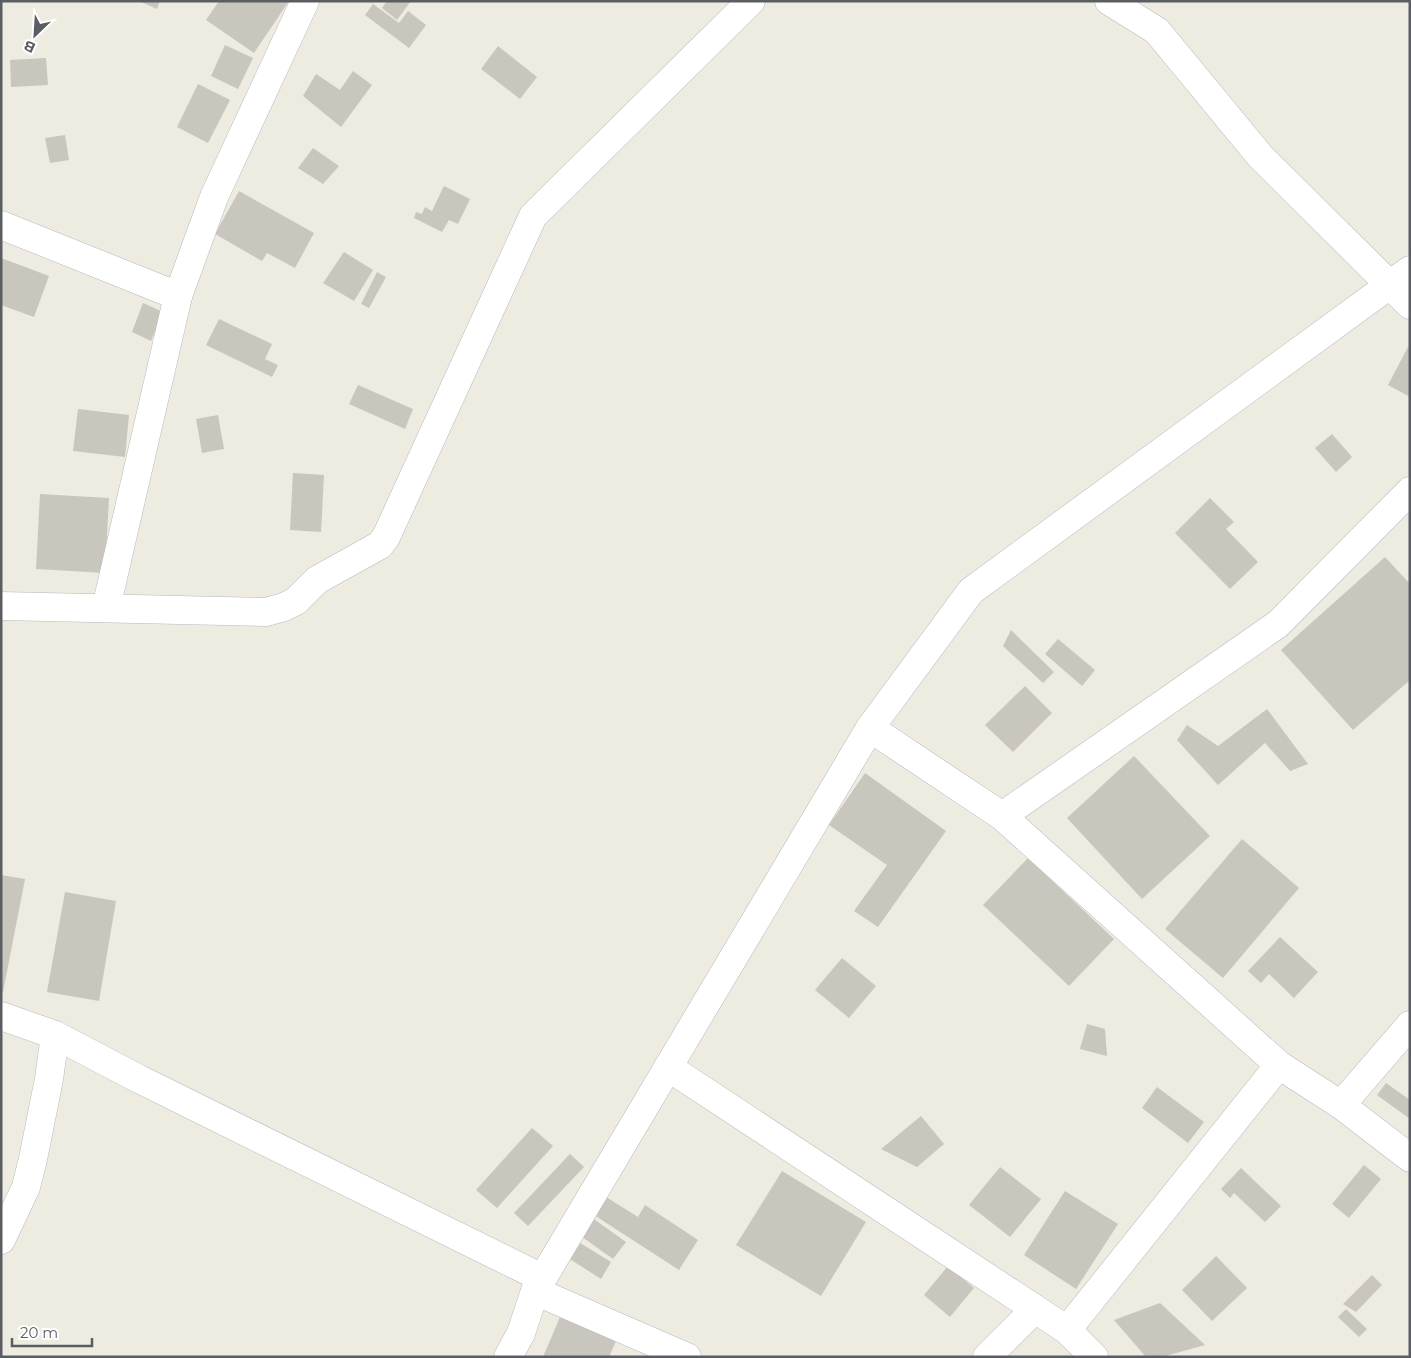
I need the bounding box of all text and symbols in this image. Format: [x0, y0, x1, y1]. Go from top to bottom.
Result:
north arrow [10, 10, 60, 60]
text: B [21, 36, 38, 57]
scale bar [12, 1316, 92, 1348]
text: 20 m [20, 1323, 58, 1342]

